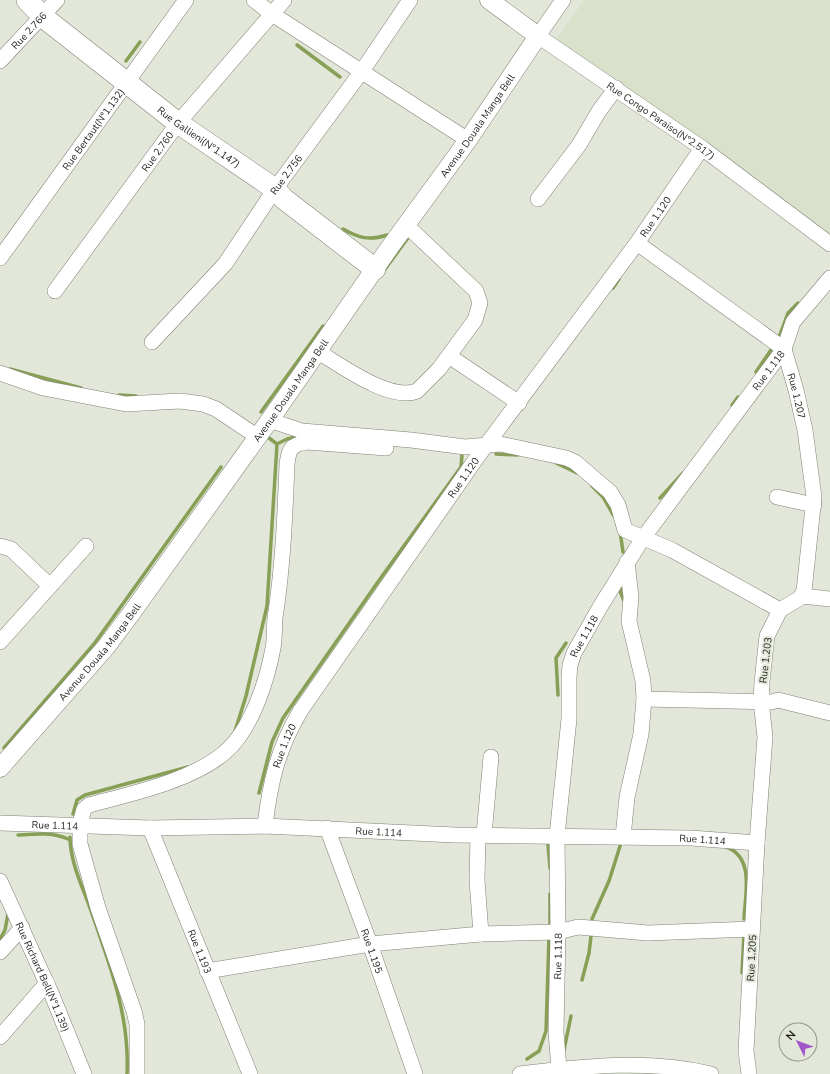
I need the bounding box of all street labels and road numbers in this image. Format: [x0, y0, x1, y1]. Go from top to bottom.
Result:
street label: Rue 2.766 [8, 9, 50, 53]
street label: Avenue Douala Manga Bell [437, 71, 519, 180]
street label: Rue Congo Paraiso(N°2.517) [604, 79, 717, 163]
street label: Rue Bertaut(N°1.132) [59, 86, 128, 173]
street label: Rue Gallieni(N°1.147) [154, 103, 243, 171]
street label: Rue 2.760 [139, 129, 177, 175]
street label: Rue 2.756 [267, 152, 306, 198]
street label: Rue 1.120 [637, 194, 675, 240]
street label: Avenue Douala Manga Bell [250, 336, 332, 445]
street label: Rue 1.118 [750, 348, 789, 394]
street label: Rue 1.207 [783, 372, 808, 420]
street label: Rue 1.120 [445, 455, 483, 501]
street label: Avenue Douala Manga Bell [56, 601, 144, 704]
street label: Rue 1.118 [567, 613, 602, 659]
street label: Rue 1.203 [756, 636, 776, 684]
street label: Rue 1.120 [270, 721, 300, 770]
street label: Rue 1.114 [31, 818, 78, 834]
street label: Rue 1.114 [355, 824, 402, 840]
street label: Rue 1.114 [679, 832, 726, 849]
street label: Rue Richard Bell(N°1.139) [12, 920, 72, 1034]
street label: Rue 1.193 [184, 927, 214, 976]
street label: Rue 1.195 [357, 927, 386, 975]
street label: Rue 1.118 [551, 933, 566, 980]
street label: Rue 1.205 [744, 934, 760, 982]

